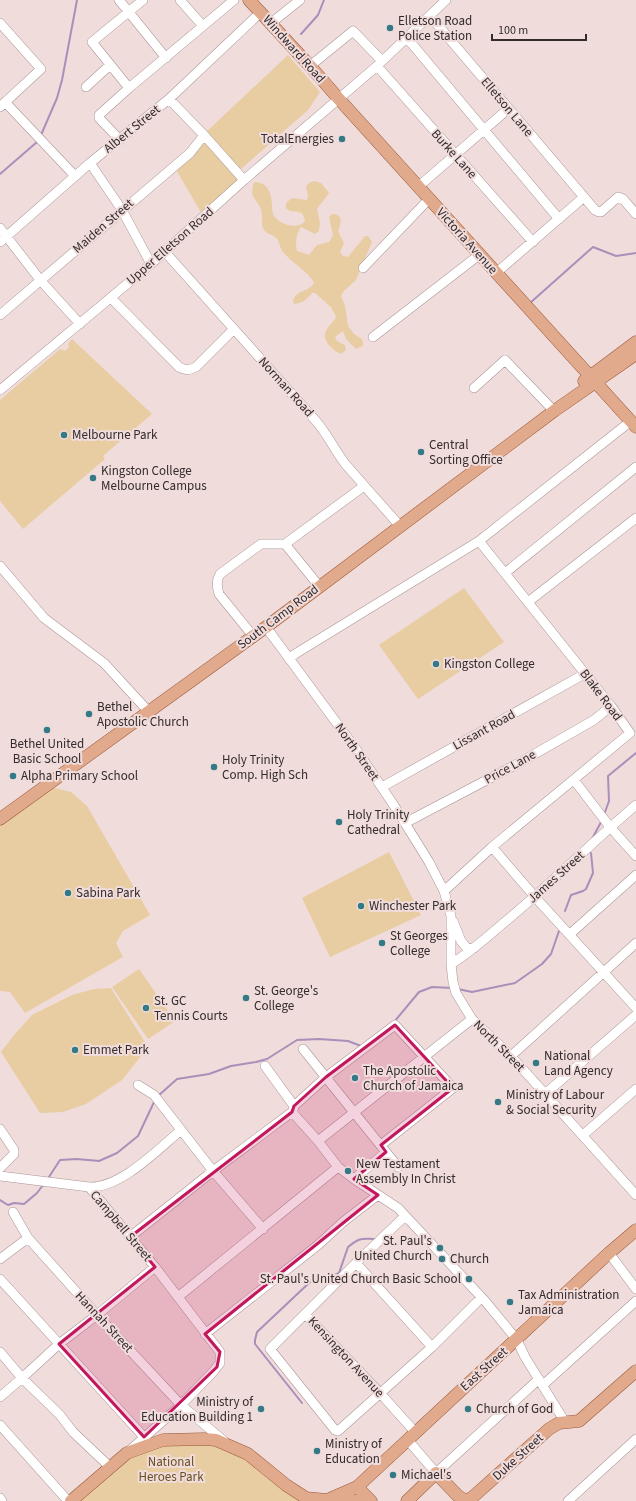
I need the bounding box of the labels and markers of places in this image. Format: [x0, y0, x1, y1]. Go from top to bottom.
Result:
place label: Elletson Road Police Station [398, 12, 472, 45]
marker: Elletson Road Police Station [385, 23, 395, 33]
place label: TotalEnergies [261, 130, 335, 148]
marker: TotalEnergies [337, 134, 347, 144]
place label: Melbourne Park [72, 426, 158, 444]
marker: Melbourne Park [59, 430, 69, 440]
place label: Central Sorting Office [429, 436, 503, 469]
marker: Central Sorting Office [416, 447, 426, 457]
place label: Kingston College Melbourne Campus [101, 462, 207, 495]
marker: Kingston College Melbourne Campus [88, 473, 98, 483]
place label: Kingston College [444, 655, 535, 673]
marker: Kingston College [431, 659, 441, 669]
place label: Bethel Apostolic Church [97, 698, 189, 731]
marker: Bethel Apostolic Church [84, 709, 94, 719]
marker: Bethel United Basic School [42, 725, 52, 735]
place label: Bethel United Basic School [10, 735, 84, 768]
place label: Holy Trinity Comp. High Sch [222, 751, 308, 784]
marker: Holy Trinity Comp. High Sch [209, 762, 219, 772]
place label: Alpha Primary School [21, 767, 138, 785]
marker: Alpha Primary School [8, 771, 18, 781]
place label: Holy Trinity Cathedral [347, 806, 409, 839]
marker: Holy Trinity Cathedral [334, 817, 344, 827]
place label: Sabina Park [76, 884, 141, 902]
marker: Sabina Park [63, 888, 73, 898]
place label: Winchester Park [369, 897, 457, 915]
marker: Winchester Park [356, 901, 366, 911]
place label: St Georges College [390, 927, 448, 960]
marker: St Georges College [377, 938, 387, 948]
place label: St. George's College [254, 982, 319, 1015]
place label: St. GC Tennis Courts [154, 992, 228, 1025]
marker: St. George's College [241, 993, 251, 1003]
marker: St. GC Tennis Courts [141, 1003, 151, 1013]
place label: Emmet Park [83, 1041, 150, 1059]
marker: Emmet Park [70, 1045, 80, 1055]
place label: National Land Agency [544, 1047, 613, 1080]
marker: National Land Agency [531, 1058, 541, 1068]
place label: The Apostolic Church of Jamaica [363, 1062, 464, 1095]
marker: The Apostolic Church of Jamaica [350, 1073, 360, 1083]
place label: Ministry of Labour & Social Security [506, 1086, 605, 1119]
marker: Ministry of Labour & Social Security [493, 1097, 503, 1107]
place label: New Testament Assembly In Christ [356, 1155, 456, 1188]
marker: New Testament Assembly In Christ [343, 1166, 353, 1176]
place label: St. Paul's United Church [354, 1232, 433, 1265]
marker: St. Paul's United Church [435, 1243, 445, 1253]
place label: Church [450, 1250, 489, 1268]
marker: Church [437, 1254, 447, 1264]
place label: St. Paul's United Church Basic School [260, 1270, 461, 1288]
marker: St. Paul's United Church Basic School [464, 1274, 474, 1284]
place label: Tax Administration Jamaica [518, 1286, 619, 1319]
marker: Tax Administration Jamaica [505, 1297, 515, 1307]
place label: Ministry of Education Building 1 [141, 1393, 254, 1426]
place label: Church of God [476, 1400, 553, 1418]
marker: Ministry of Education Building 1 [256, 1404, 266, 1414]
marker: Church of God [463, 1404, 473, 1414]
place label: Ministry of Education [325, 1435, 383, 1468]
marker: Ministry of Education [312, 1446, 322, 1456]
place label: Michael's [401, 1466, 452, 1484]
marker: Michael's [388, 1470, 398, 1480]

